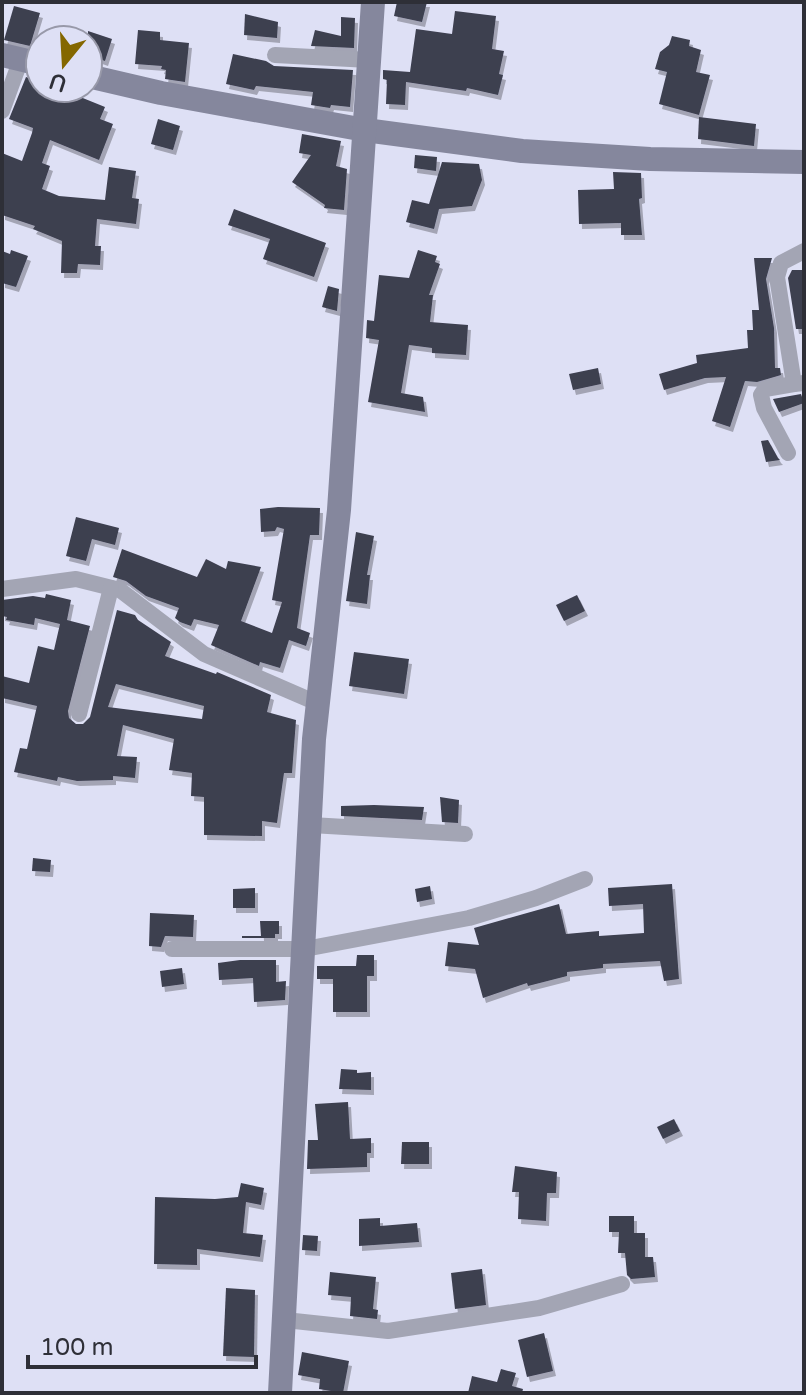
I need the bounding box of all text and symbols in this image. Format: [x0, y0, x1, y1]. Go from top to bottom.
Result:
north arrow [24, 24, 104, 104]
text: U [46, 67, 70, 97]
scale bar [28, 1319, 256, 1369]
text: 100 m [40, 1333, 114, 1362]

